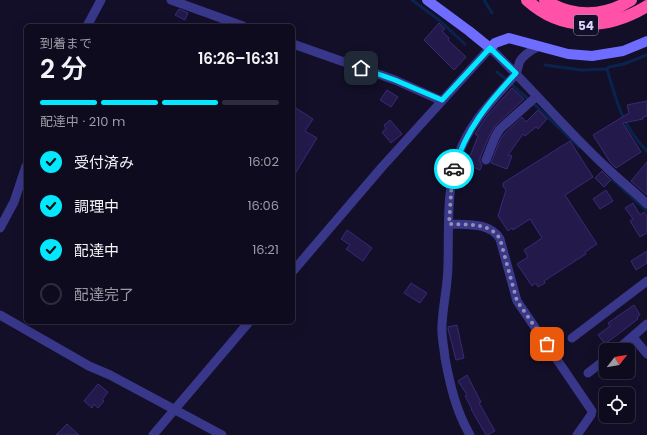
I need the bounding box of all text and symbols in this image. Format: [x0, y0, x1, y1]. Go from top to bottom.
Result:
road number: 54 [574, 15, 598, 35]
text: 到着まで [40, 34, 92, 53]
text: 16:26–16:31 [198, 48, 279, 69]
text: 2 分 [40, 51, 87, 87]
pin [344, 51, 378, 85]
icon: home [350, 57, 372, 79]
text: 配達中 · 210 m [40, 112, 125, 131]
courier [434, 149, 474, 189]
icon: check [40, 151, 62, 173]
text: 受付済み [74, 152, 134, 173]
text: 16:02 [248, 152, 279, 171]
icon: car [443, 158, 465, 180]
icon: check [40, 195, 62, 217]
text: 調理中 [74, 196, 119, 217]
text: 16:06 [247, 196, 279, 215]
icon: check [40, 239, 62, 261]
text: 配達中 [74, 240, 119, 261]
text: 16:21 [252, 240, 279, 259]
text: 配達完了 [74, 284, 134, 305]
pin [530, 327, 564, 361]
icon: bag [536, 333, 558, 355]
north arrow [599, 343, 635, 379]
map controls [599, 343, 635, 423]
button: locate [599, 387, 635, 423]

